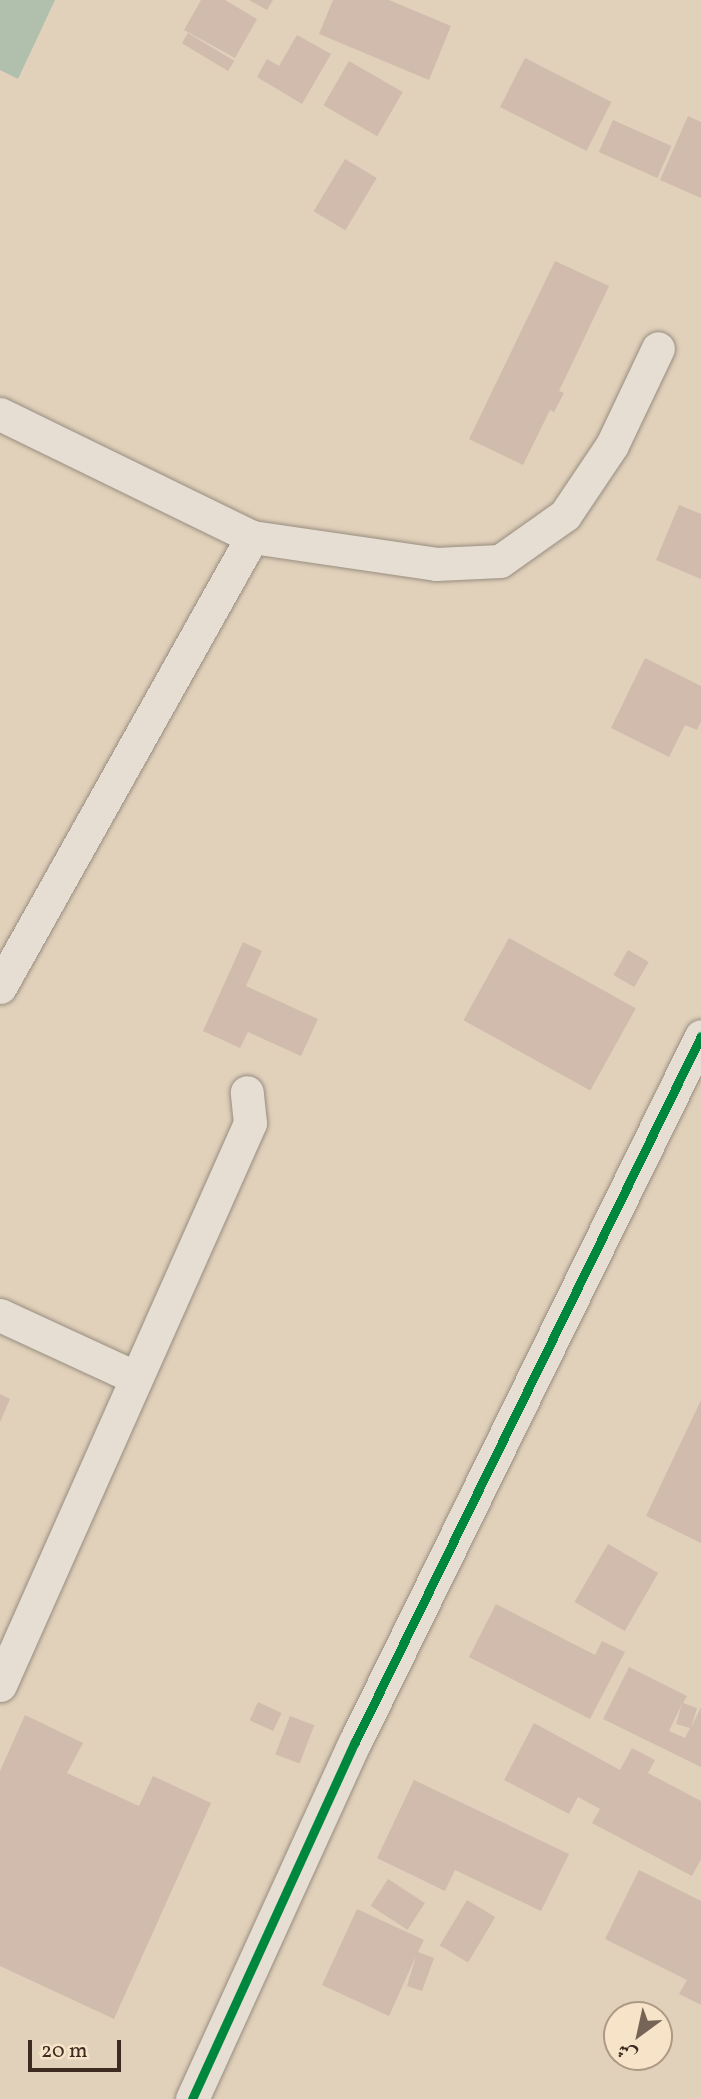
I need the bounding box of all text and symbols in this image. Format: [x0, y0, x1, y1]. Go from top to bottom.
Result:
north arrow [603, 2001, 673, 2071]
scale bar [32, 2025, 124, 2070]
text: ش [613, 2036, 643, 2068]
text: 20 m [41, 2037, 87, 2066]

